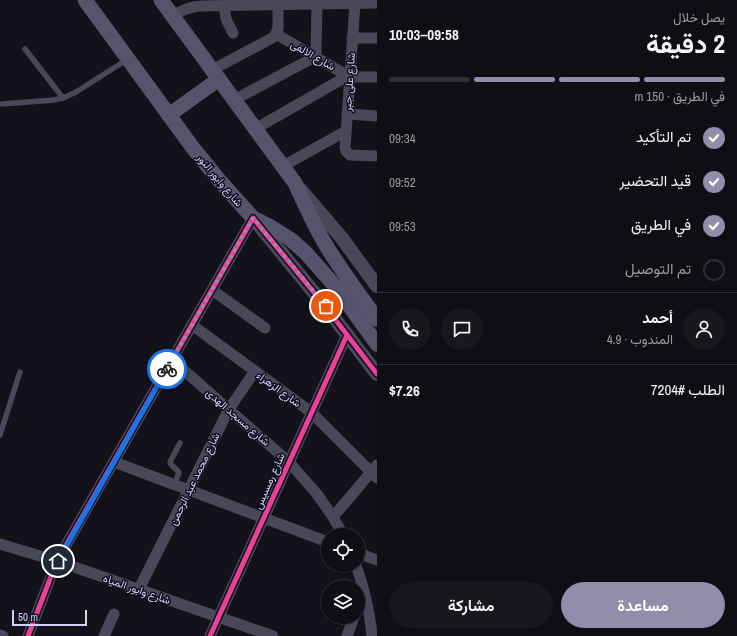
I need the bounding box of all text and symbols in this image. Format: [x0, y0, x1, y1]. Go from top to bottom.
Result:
text: يصل خلال [673, 9, 725, 26]
text: 09:58–10:03 [389, 24, 459, 45]
text: 2 دقيقة [646, 26, 725, 61]
street label: شارع الالفى [288, 37, 338, 74]
street label: شارع على جبر [340, 52, 359, 113]
text: في الطريق · 150 m [634, 88, 725, 105]
text: تم التأكيد [636, 126, 691, 147]
icon: check [703, 127, 725, 149]
text: 09:34 [389, 130, 416, 147]
street label: شارع وابور النور [192, 150, 246, 210]
text: قيد التحضير [619, 170, 691, 191]
icon: check [703, 171, 725, 193]
text: 09:52 [389, 174, 416, 191]
text: في الطريق [631, 214, 691, 235]
icon: check [703, 215, 725, 237]
text: 09:53 [389, 218, 416, 235]
text: تم التوصيل [625, 258, 691, 279]
pin [309, 289, 343, 323]
icon: bag [315, 295, 337, 317]
text: أحمد [642, 307, 673, 328]
button: phone [389, 308, 431, 350]
button: chat [441, 308, 483, 350]
button: person [683, 308, 725, 350]
text: المندوب · 4.9 [607, 331, 673, 348]
courier [147, 349, 187, 389]
icon: bike [156, 358, 178, 380]
street label: شارع الزهراء [253, 368, 304, 411]
text: الطلب #7204 [651, 379, 725, 400]
text: $7.26 [389, 380, 420, 401]
street label: شارع مسجد الهدى [202, 385, 273, 450]
street label: شارع محمد عبد الرحمن [166, 430, 224, 528]
street label: شارع رمسيس [250, 450, 289, 512]
map controls [321, 528, 365, 624]
button: locate [321, 528, 365, 572]
pin [41, 544, 75, 578]
icon: home [47, 550, 69, 572]
street label: شارع وابور المياه [101, 571, 173, 608]
button: layers [321, 580, 365, 624]
button: مشاركة [389, 582, 553, 628]
button: مساعدة [561, 582, 725, 628]
scale bar [12, 608, 87, 627]
text: 50 m [18, 610, 38, 624]

